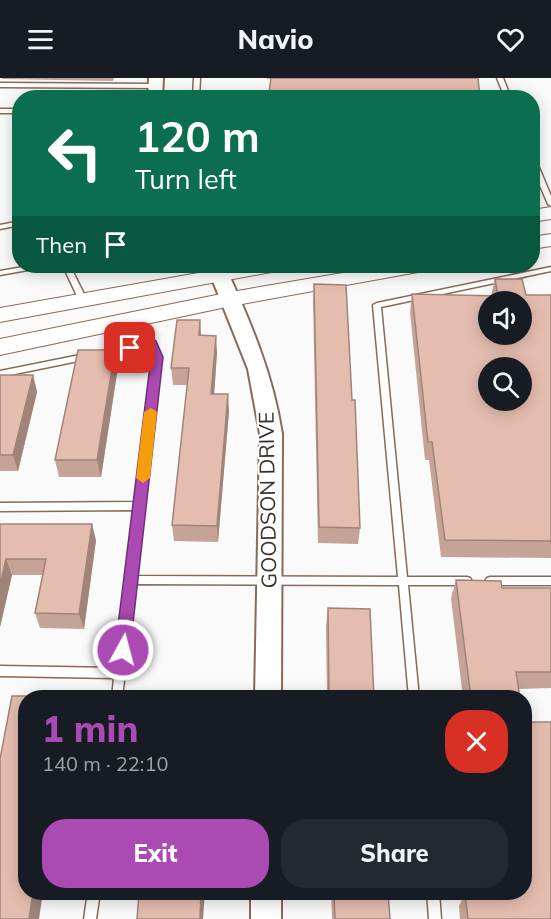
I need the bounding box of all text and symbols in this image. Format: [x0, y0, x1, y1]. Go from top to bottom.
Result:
text: Navio [237, 22, 314, 56]
icon: menu [24, 23, 57, 56]
icon: heart [494, 23, 527, 56]
text: 120 m [135, 110, 260, 163]
icon: left [36, 114, 114, 192]
text: Turn left [135, 162, 237, 196]
icon: arrive [99, 228, 132, 261]
text: Then [36, 231, 87, 259]
map controls [478, 291, 532, 411]
button: sound [478, 291, 532, 345]
pin [104, 322, 155, 373]
icon: arrive [113, 331, 146, 364]
button: search [478, 357, 532, 411]
street label: GOODSON DRIVE [252, 412, 282, 589]
position arrow [91, 618, 155, 682]
text: 1 min [42, 706, 138, 751]
button: close [445, 710, 508, 773]
text: 140 m · 22:10 [42, 751, 168, 776]
button: Exit [42, 819, 269, 888]
button: Share [281, 819, 508, 888]

